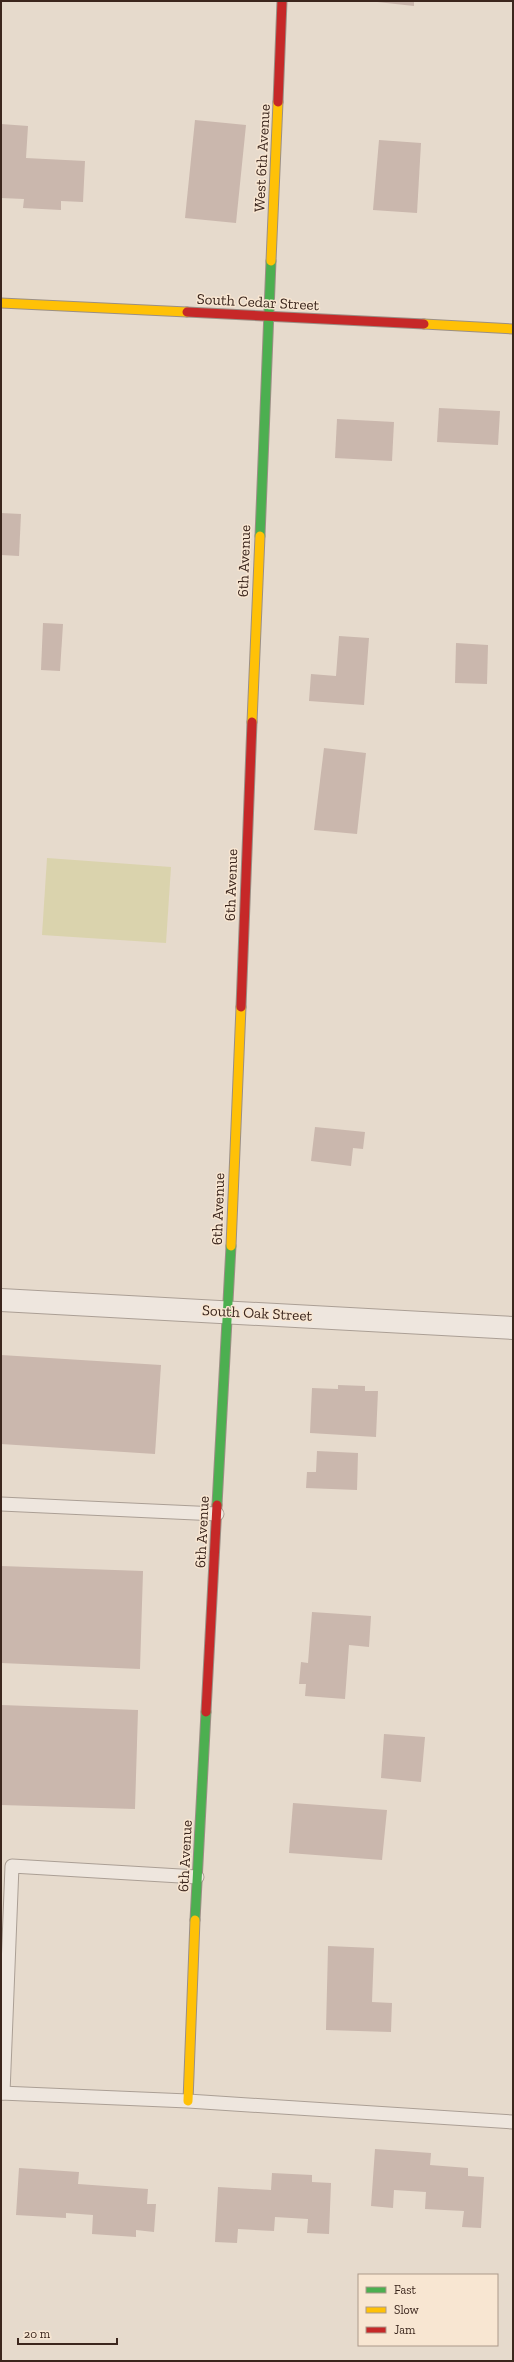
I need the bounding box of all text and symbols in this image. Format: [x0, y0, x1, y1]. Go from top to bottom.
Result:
street label: West 6th Avenue [250, 104, 274, 212]
street label: South Cedar Street [196, 290, 320, 314]
street label: 6th Avenue [234, 525, 254, 597]
street label: 6th Avenue [221, 849, 241, 921]
street label: 6th Avenue [208, 1173, 228, 1245]
street label: South Oak Street [202, 1301, 313, 1325]
street label: 6th Avenue [191, 1495, 213, 1569]
street label: 6th Avenue [174, 1819, 196, 1893]
legend [358, 2274, 498, 2346]
text: Fast [394, 2283, 417, 2297]
text: Slow [394, 2303, 420, 2317]
scale bar [18, 2320, 117, 2346]
text: Jam [394, 2323, 416, 2337]
text: 20 m [24, 2327, 51, 2341]

